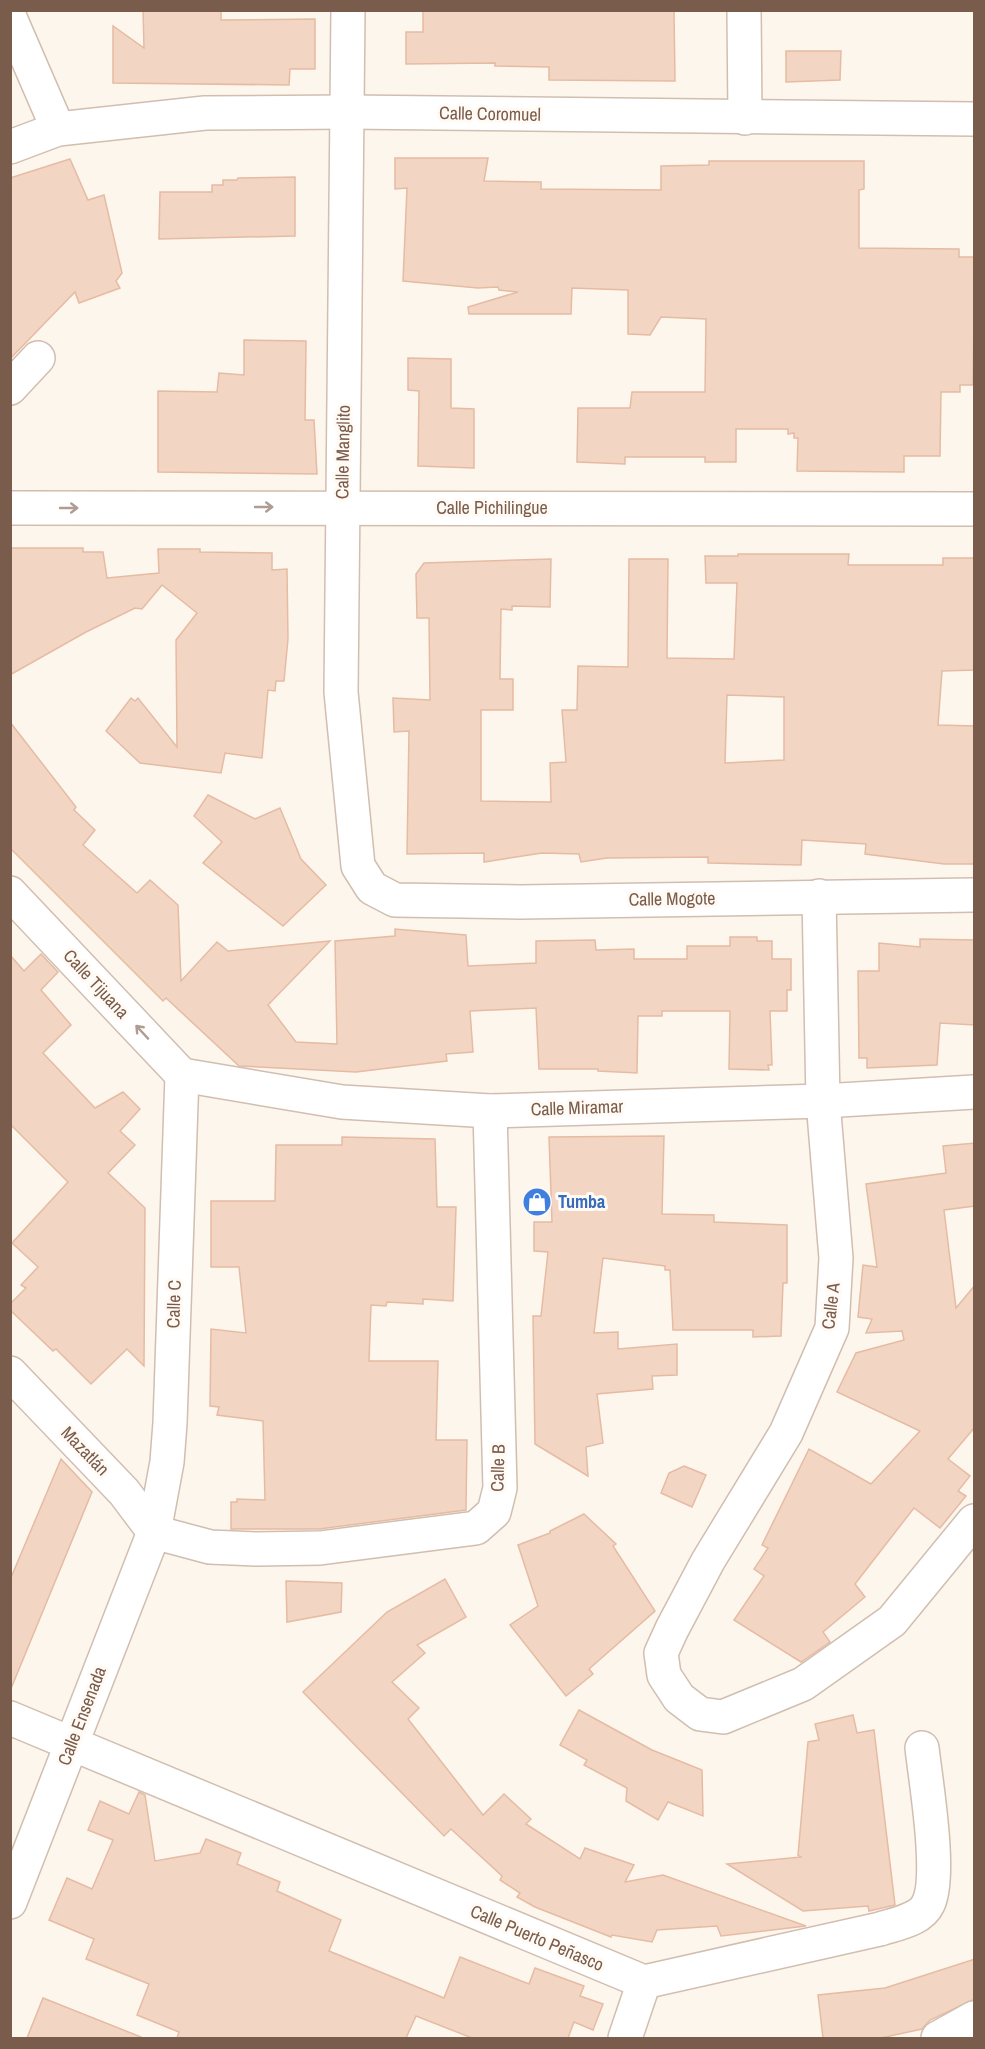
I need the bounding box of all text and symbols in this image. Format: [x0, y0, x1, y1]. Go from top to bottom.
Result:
street label: Calle Coromuel [439, 100, 541, 127]
street label: Calle Manglito [329, 405, 356, 499]
street label: Calle Pichilingue [436, 495, 548, 520]
one-way arrow [253, 501, 273, 513]
one-way arrow [58, 502, 78, 514]
street label: Calle Mogote [628, 885, 716, 912]
street label: Calle Tijuana [58, 944, 135, 1024]
one-way arrow [135, 1025, 149, 1040]
street label: Calle Miramar [530, 1093, 624, 1122]
shop icon: Tumba [521, 1186, 553, 1218]
place label: Tumba [558, 1189, 606, 1214]
street label: Calle C [160, 1279, 187, 1329]
street label: Calle A [815, 1281, 846, 1331]
street label: Mazatlán [56, 1420, 115, 1481]
street label: Calle B [484, 1444, 511, 1492]
street label: Calle Ensenada [51, 1663, 112, 1769]
street label: Calle Puerto Peñasco [467, 1898, 608, 1977]

